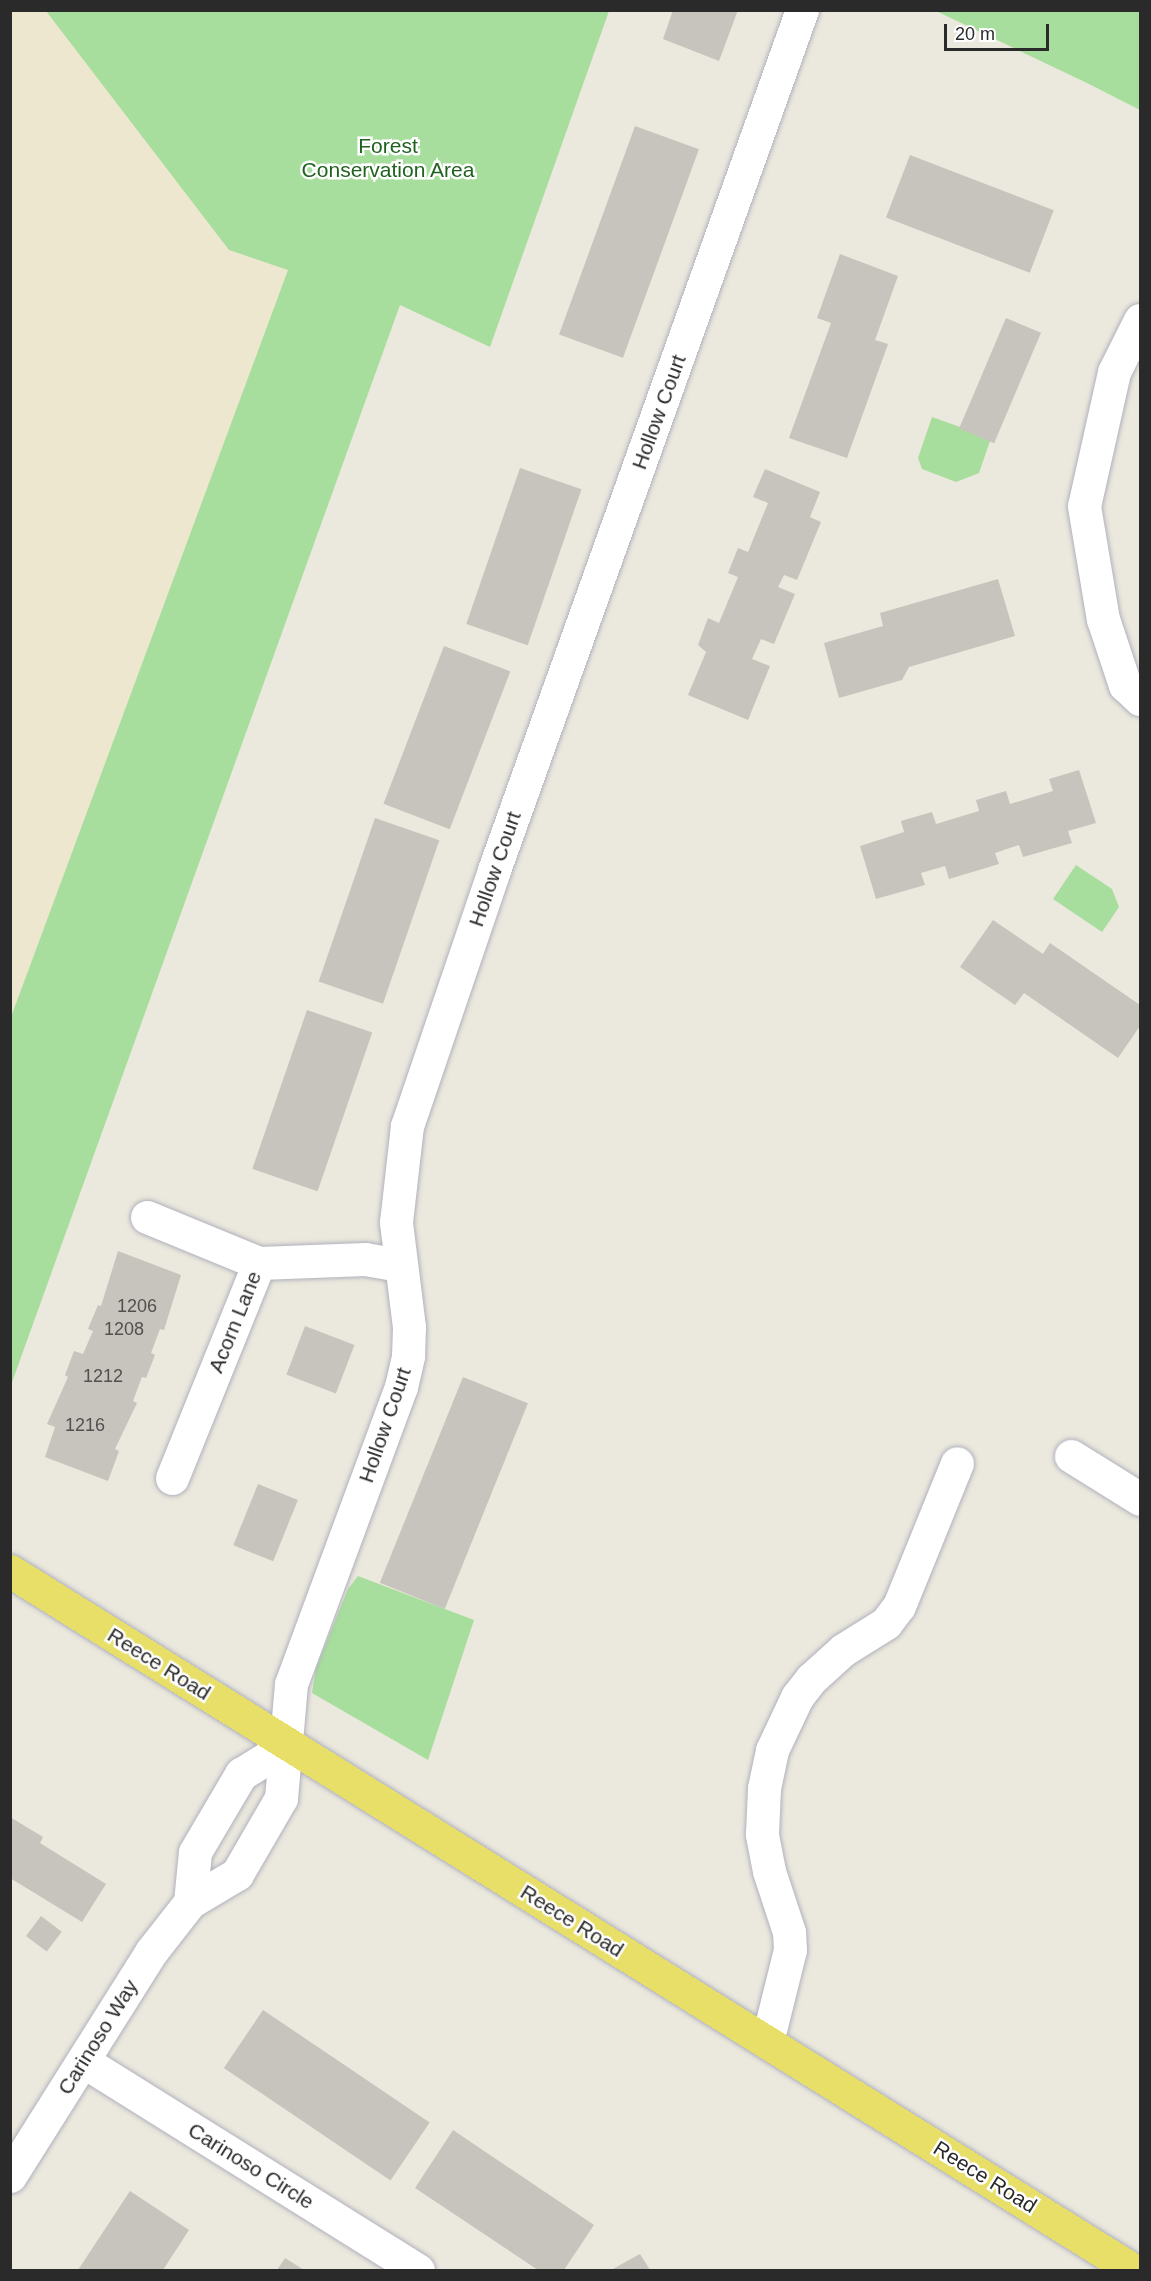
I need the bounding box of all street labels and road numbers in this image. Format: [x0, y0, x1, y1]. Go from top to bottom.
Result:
street label: Hollow Court [627, 351, 691, 473]
street label: Hollow Court [464, 808, 526, 930]
street label: Acorn Lane [203, 1267, 267, 1377]
street label: Hollow Court [354, 1364, 416, 1486]
street label: Reece Road [103, 1622, 215, 1706]
street label: Reece Road [516, 1879, 628, 1963]
street label: Carinoso Way [53, 1975, 143, 2099]
street label: Carinoso Circle [183, 2117, 319, 2215]
street label: Reece Road [929, 2135, 1041, 2219]

